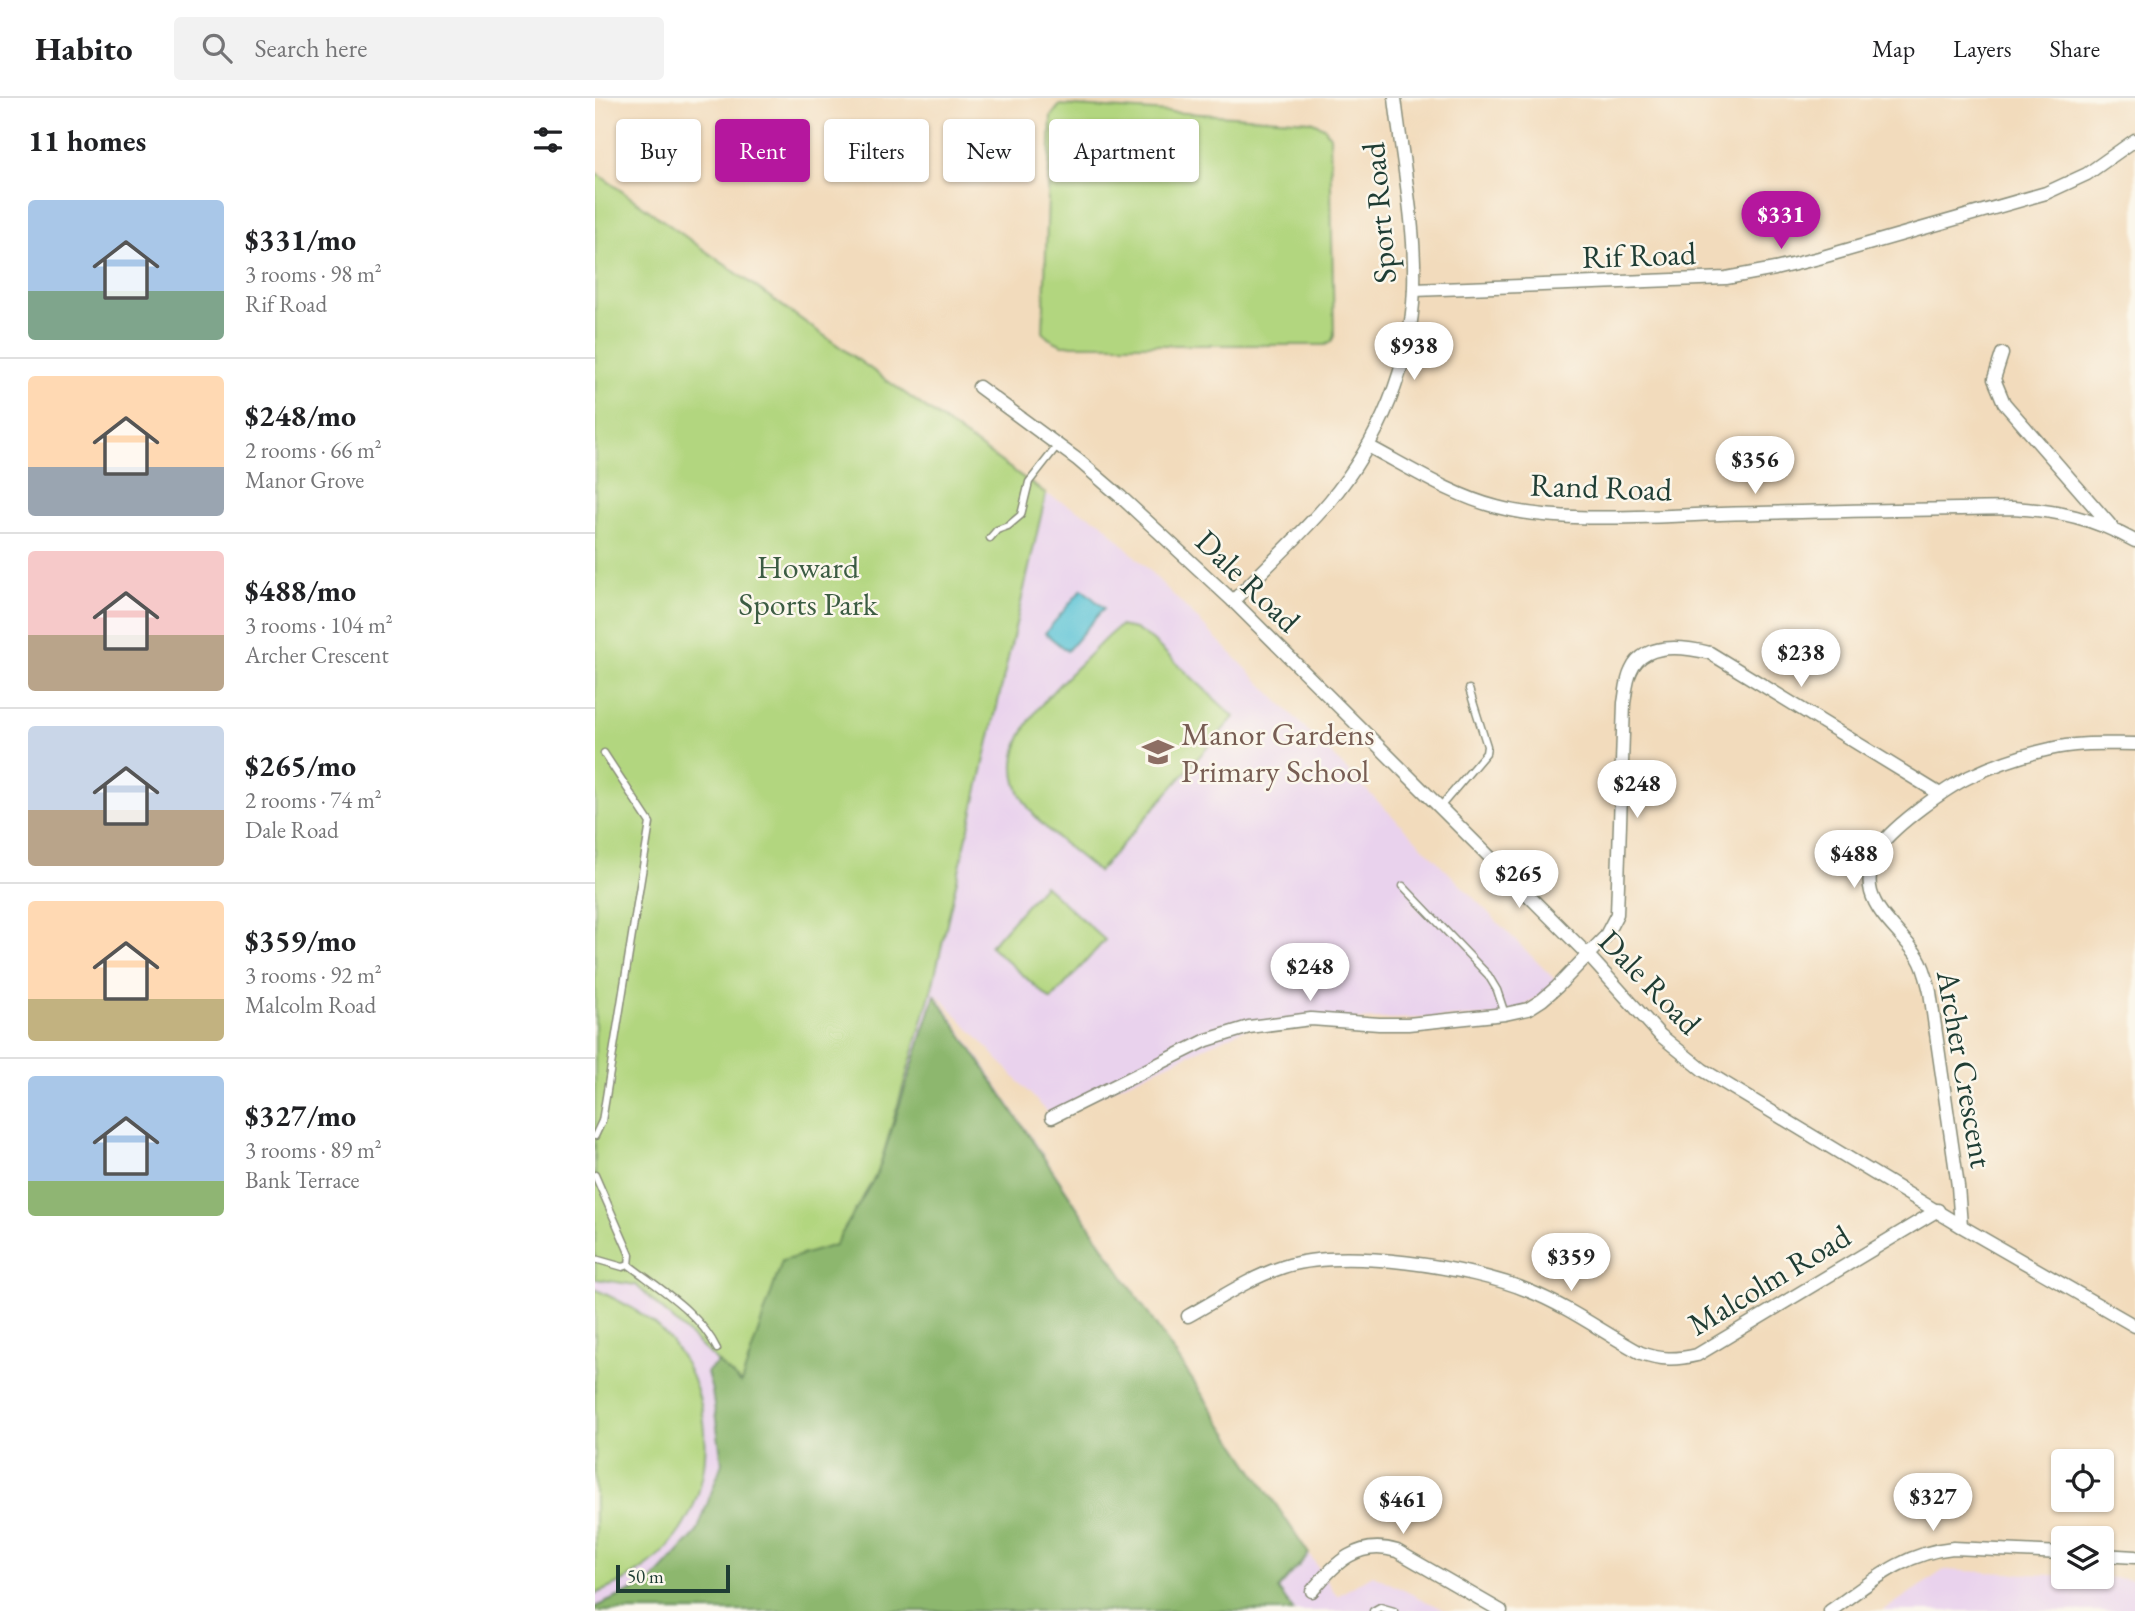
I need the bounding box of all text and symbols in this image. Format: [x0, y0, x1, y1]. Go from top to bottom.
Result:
search box [174, 17, 664, 80]
text: Habito [35, 27, 132, 70]
icon: search [198, 29, 236, 67]
text: Search here [254, 31, 367, 65]
text: Map [1872, 33, 1915, 64]
text: Layers [1953, 33, 2012, 64]
text: Share [2050, 33, 2100, 64]
chip: Buy [616, 119, 701, 182]
chip: Rent [715, 119, 810, 182]
chip: Filters [824, 119, 929, 182]
chip: New [943, 119, 1035, 182]
chip: Apartment [1049, 119, 1199, 182]
text: 11 homes [28, 121, 146, 160]
icon: filters [529, 121, 567, 159]
street label: Sport Road [1352, 140, 1406, 285]
pin: $331 [1740, 192, 1822, 251]
text: $331 [1757, 199, 1805, 229]
text: $331/mo [245, 220, 356, 259]
icon: home [84, 228, 168, 312]
street label: Rif Road [1581, 232, 1698, 278]
text: 3 rooms · 98 m² [245, 259, 382, 289]
text: Rif Road [245, 289, 327, 319]
pin: $938 [1373, 322, 1455, 382]
text: $938 [1390, 330, 1438, 360]
text: $248/mo [245, 396, 356, 435]
icon: home [84, 404, 168, 488]
text: 2 rooms · 66 m² [245, 435, 382, 465]
pin: $356 [1714, 436, 1796, 496]
text: $356 [1731, 444, 1779, 474]
street label: Rand Road [1529, 464, 1674, 510]
text: Manor Grove [245, 465, 364, 495]
street label: Dale Road [1186, 521, 1310, 642]
park label: Howard Sports Park [738, 546, 879, 625]
text: $488/mo [245, 571, 356, 610]
icon: home [84, 579, 168, 663]
text: 3 rooms · 104 m² [245, 610, 393, 640]
pin: $238 [1760, 630, 1842, 689]
text: $238 [1777, 637, 1825, 667]
text: Archer Crescent [245, 640, 389, 670]
place label: Manor Gardens Primary School [1181, 713, 1374, 792]
school or university icon: Manor Gardens Primary School [1141, 735, 1175, 769]
text: $265/mo [245, 746, 356, 785]
icon: home [84, 754, 168, 838]
pin: $248 [1596, 760, 1678, 820]
text: $248 [1613, 768, 1661, 798]
text: 2 rooms · 74 m² [245, 785, 382, 815]
text: Dale Road [245, 815, 339, 845]
pin: $488 [1813, 830, 1895, 890]
text: $488 [1830, 838, 1878, 868]
pin: $265 [1478, 850, 1560, 910]
text: $265 [1495, 858, 1543, 888]
street label: Dale Road [1590, 920, 1711, 1044]
text: $359/mo [245, 921, 356, 960]
icon: home [84, 929, 168, 1013]
pin: $248 [1269, 944, 1351, 1003]
text: $248 [1286, 951, 1334, 981]
text: 3 rooms · 92 m² [245, 960, 382, 990]
street label: Archer Crescent [1927, 966, 2003, 1171]
text: Malcolm Road [245, 990, 376, 1020]
text: $327/mo [245, 1096, 356, 1135]
icon: home [84, 1104, 168, 1188]
text: 3 rooms · 89 m² [245, 1135, 382, 1165]
text: Bank Terrace [245, 1165, 360, 1195]
street label: Malcolm Road [1680, 1215, 1859, 1345]
pin: $359 [1530, 1234, 1612, 1293]
text: $359 [1547, 1241, 1595, 1271]
map controls [2051, 1449, 2114, 1589]
button: locate [2051, 1449, 2114, 1512]
pin: $327 [1892, 1474, 1974, 1533]
pin: $461 [1362, 1476, 1444, 1536]
text: $327 [1909, 1481, 1957, 1511]
text: $461 [1379, 1484, 1427, 1514]
button: layers [2051, 1526, 2114, 1589]
scale bar [616, 1562, 730, 1594]
text: 50 m [627, 1564, 664, 1589]

